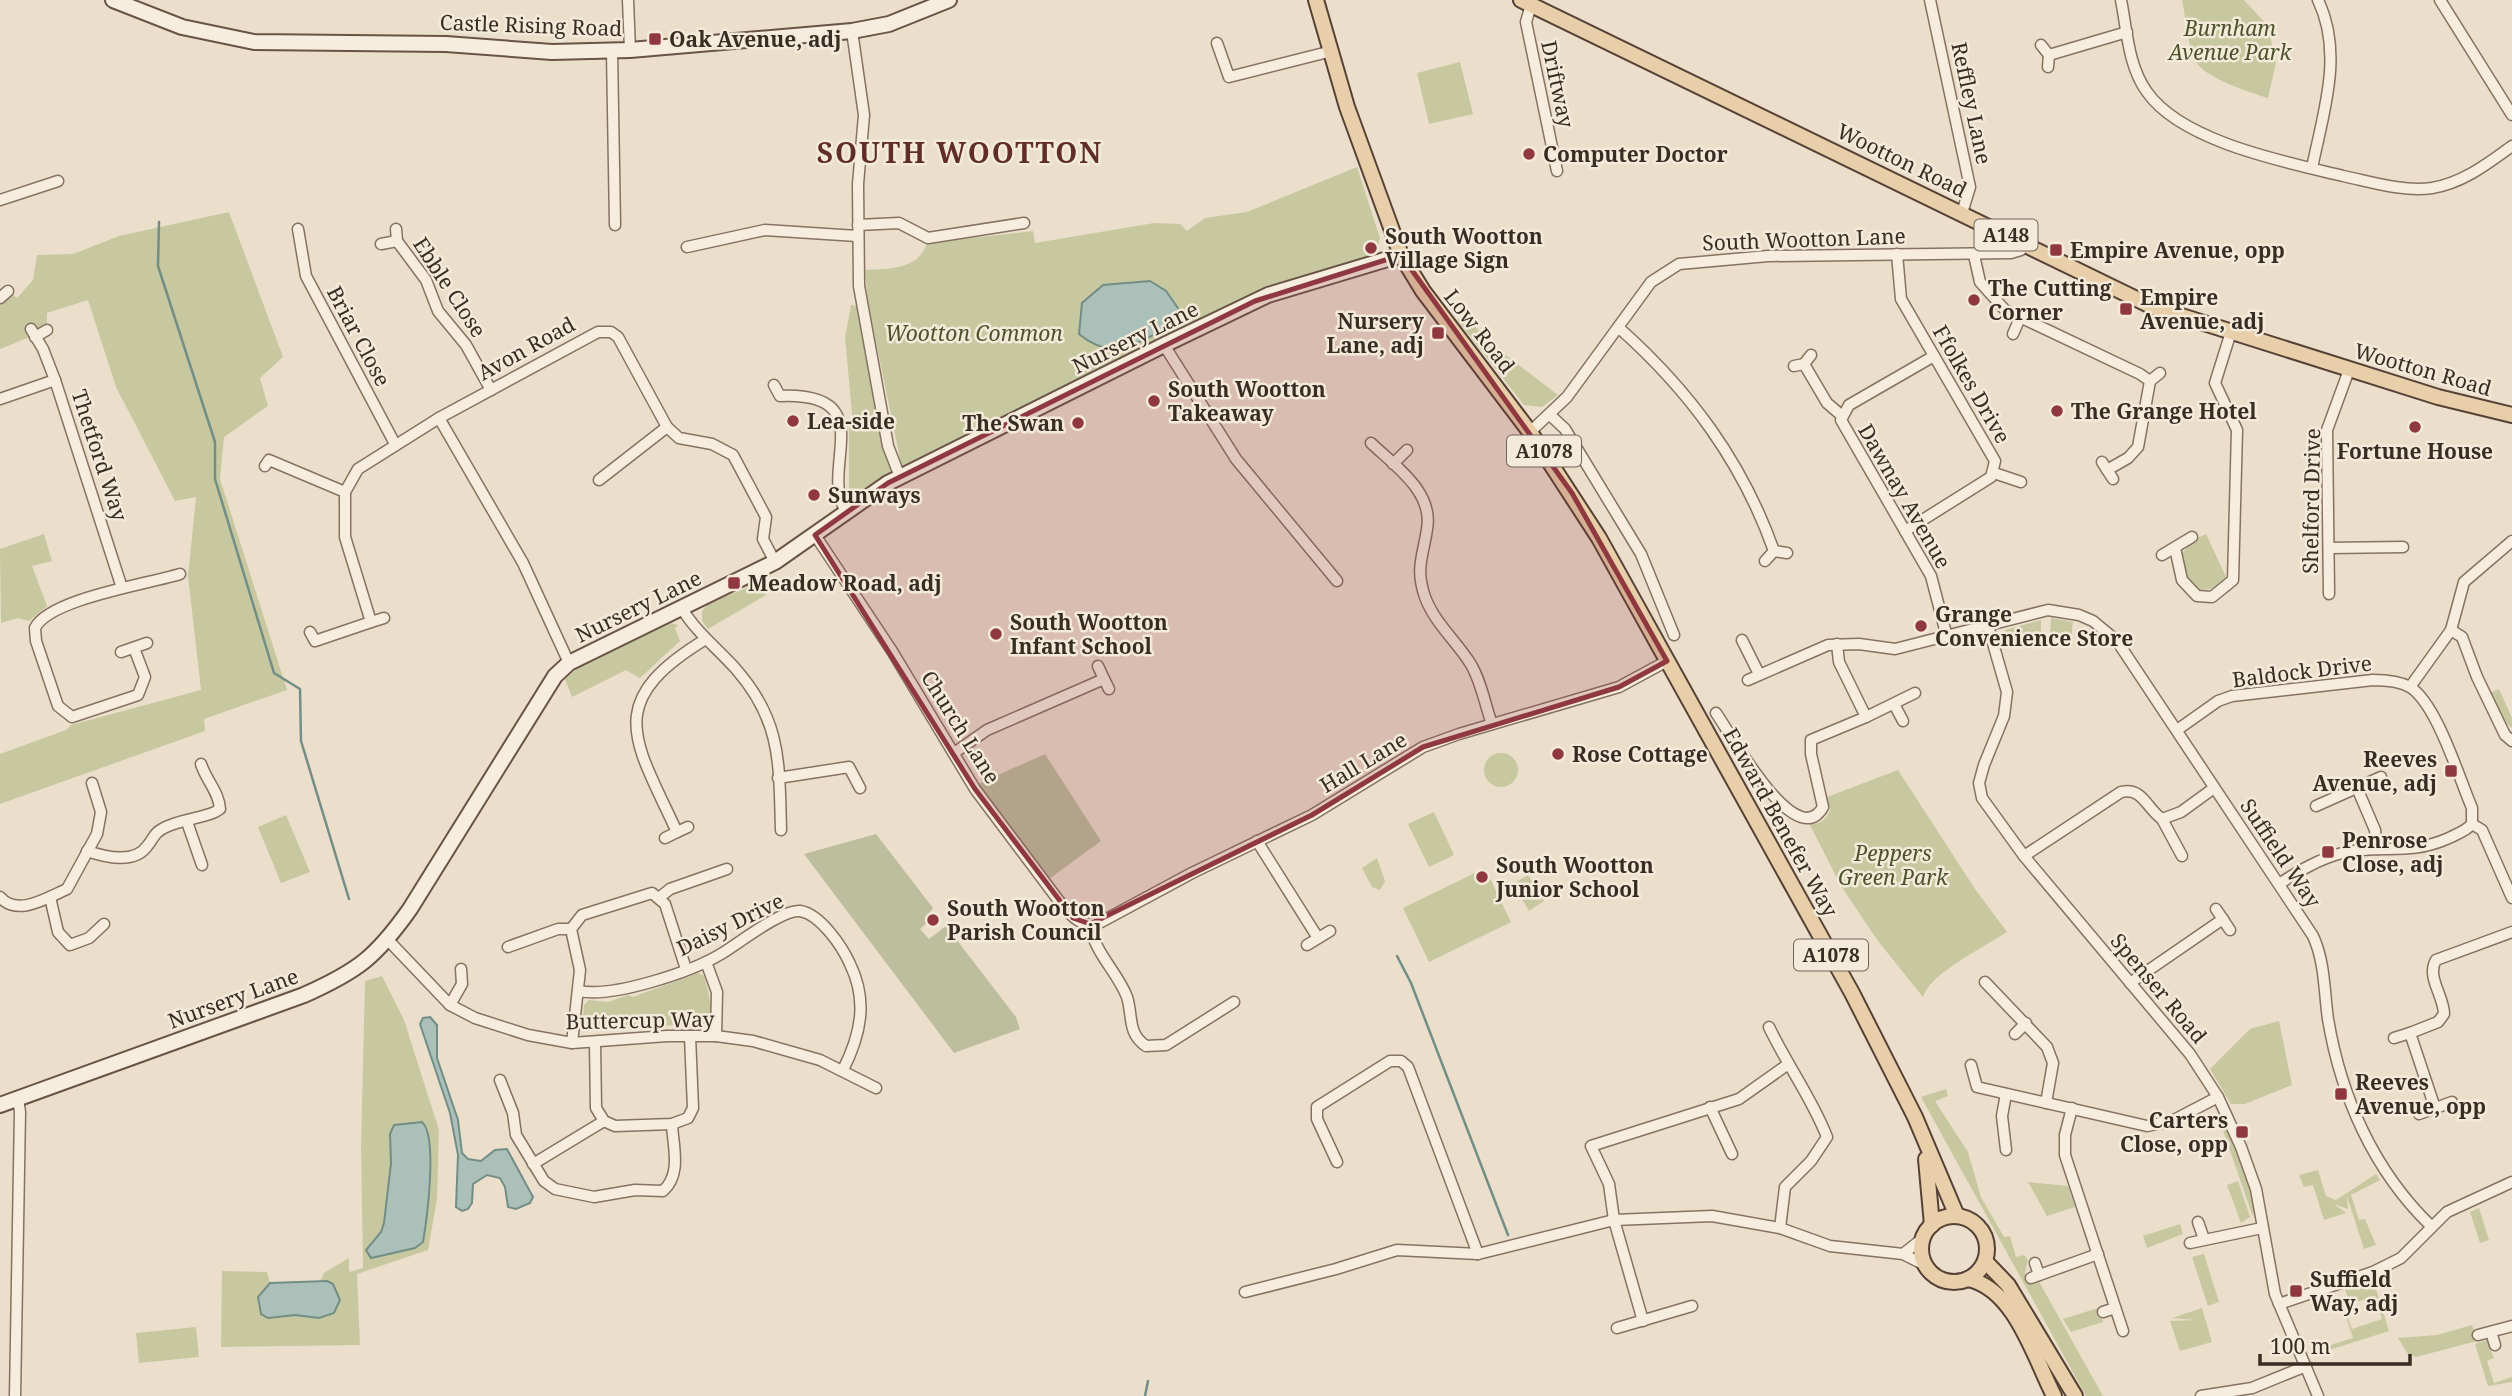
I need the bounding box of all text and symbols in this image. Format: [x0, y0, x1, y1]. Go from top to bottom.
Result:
street label: Castle Rising Road [439, 8, 623, 42]
park label: Burnham Avenue Park [2166, 14, 2293, 66]
place label: Oak Avenue, adj [669, 25, 841, 53]
marker: Oak Avenue, adj [647, 31, 663, 47]
street label: Driftway [1535, 38, 1581, 130]
street label: Reffley Lane [1945, 39, 1999, 167]
street label: Wootton Road [1832, 116, 1972, 204]
district label: SOUTH WOOTTON [817, 133, 1103, 171]
place label: Computer Doctor [1543, 140, 1728, 168]
marker: Computer Doctor [1521, 146, 1537, 162]
road number: A148 [1974, 219, 2038, 250]
street label: South Wootton Lane [1702, 221, 1906, 257]
place label: South Wootton Village Sign [1385, 222, 1543, 274]
street label: Ebble Close [407, 231, 493, 343]
place label: Empire Avenue, opp [2070, 236, 2285, 264]
marker: South Wootton Village Sign [1363, 240, 1379, 256]
marker: Empire Avenue, opp [2048, 242, 2064, 258]
place label: The Cutting Corner [1988, 274, 2112, 326]
street label: Briar Close [321, 281, 397, 391]
street label: Low Road [1438, 283, 1522, 379]
place label: Empire Avenue, adj [2140, 283, 2264, 335]
marker: The Cutting Corner [1966, 292, 1982, 308]
street label: Nursery Lane [1067, 294, 1203, 380]
marker: Empire Avenue, adj [2118, 301, 2134, 317]
place label: Nursery Lane, adj [1327, 307, 1425, 359]
street label: Avon Road [472, 310, 580, 386]
park label: Wootton Common [885, 319, 1063, 347]
street label: Ffolkes Drive [1927, 320, 2017, 448]
marker: Nursery Lane, adj [1430, 325, 1446, 341]
street label: Wootton Road [2351, 336, 2495, 402]
place label: South Wootton Takeaway [1168, 375, 1326, 427]
street label: Thetford Way [66, 386, 134, 524]
marker: South Wootton Takeaway [1146, 393, 1162, 409]
place label: The Grange Hotel [2071, 397, 2257, 425]
marker: The Grange Hotel [2049, 403, 2065, 419]
place label: Lea-side [807, 407, 895, 435]
place label: The Swan [962, 409, 1064, 437]
marker: Lea-side [785, 413, 801, 429]
marker: The Swan [1070, 415, 1086, 431]
street label: Dawnay Avenue [1852, 419, 1958, 573]
marker: Fortune House [2407, 419, 2423, 435]
street label: Shelford Drive [2296, 428, 2326, 574]
road number: A1078 [1507, 436, 1581, 466]
place label: Fortune House [2337, 437, 2493, 465]
place label: Sunways [828, 481, 921, 509]
marker: Sunways [806, 487, 822, 503]
street label: Nursery Lane [570, 563, 706, 649]
place label: Meadow Road, adj [748, 569, 942, 597]
marker: Meadow Road, adj [726, 575, 742, 591]
place label: Grange Convenience Store [1935, 600, 2133, 652]
place label: South Wootton Infant School [1010, 608, 1168, 660]
marker: Grange Convenience Store [1913, 618, 1929, 634]
marker: South Wootton Infant School [988, 626, 1004, 642]
street label: Baldock Drive [2231, 649, 2373, 693]
street label: Church Lane [915, 665, 1007, 789]
street label: Edward Benefer Way [1717, 722, 1845, 922]
street label: Hall Lane [1314, 725, 1412, 799]
place label: Rose Cottage [1572, 740, 1708, 768]
place label: Reeves Avenue, adj [2313, 745, 2437, 797]
marker: Rose Cottage [1550, 746, 1566, 762]
marker: Reeves Avenue, adj [2443, 763, 2459, 779]
street label: Suffield Way [2234, 793, 2328, 913]
place label: Penrose Close, adj [2342, 826, 2444, 878]
park label: Peppers Green Park [1838, 839, 1949, 891]
marker: Penrose Close, adj [2320, 844, 2336, 860]
place label: South Wootton Junior School [1495, 851, 1654, 903]
marker: South Wootton Junior School [1474, 869, 1490, 885]
street label: Daisy Drive [672, 886, 788, 962]
place label: South Wootton Parish Council [947, 894, 1105, 946]
marker: South Wootton Parish Council [925, 912, 941, 928]
street label: Spenser Road [2105, 927, 2213, 1049]
road number: A1078 [1794, 939, 1868, 970]
street label: Nursery Lane [164, 961, 302, 1035]
street label: Buttercup Way [565, 1005, 715, 1035]
place label: Reeves Avenue, opp [2355, 1068, 2486, 1120]
marker: Reeves Avenue, opp [2333, 1086, 2349, 1102]
place label: Carters Close, opp [2120, 1106, 2228, 1158]
marker: Carters Close, opp [2234, 1124, 2250, 1140]
place label: Suffield Way, adj [2310, 1265, 2399, 1317]
marker: Suffield Way, adj [2288, 1283, 2304, 1299]
scale bar [2260, 1322, 2410, 1366]
text: 100 m [2270, 1332, 2331, 1360]

